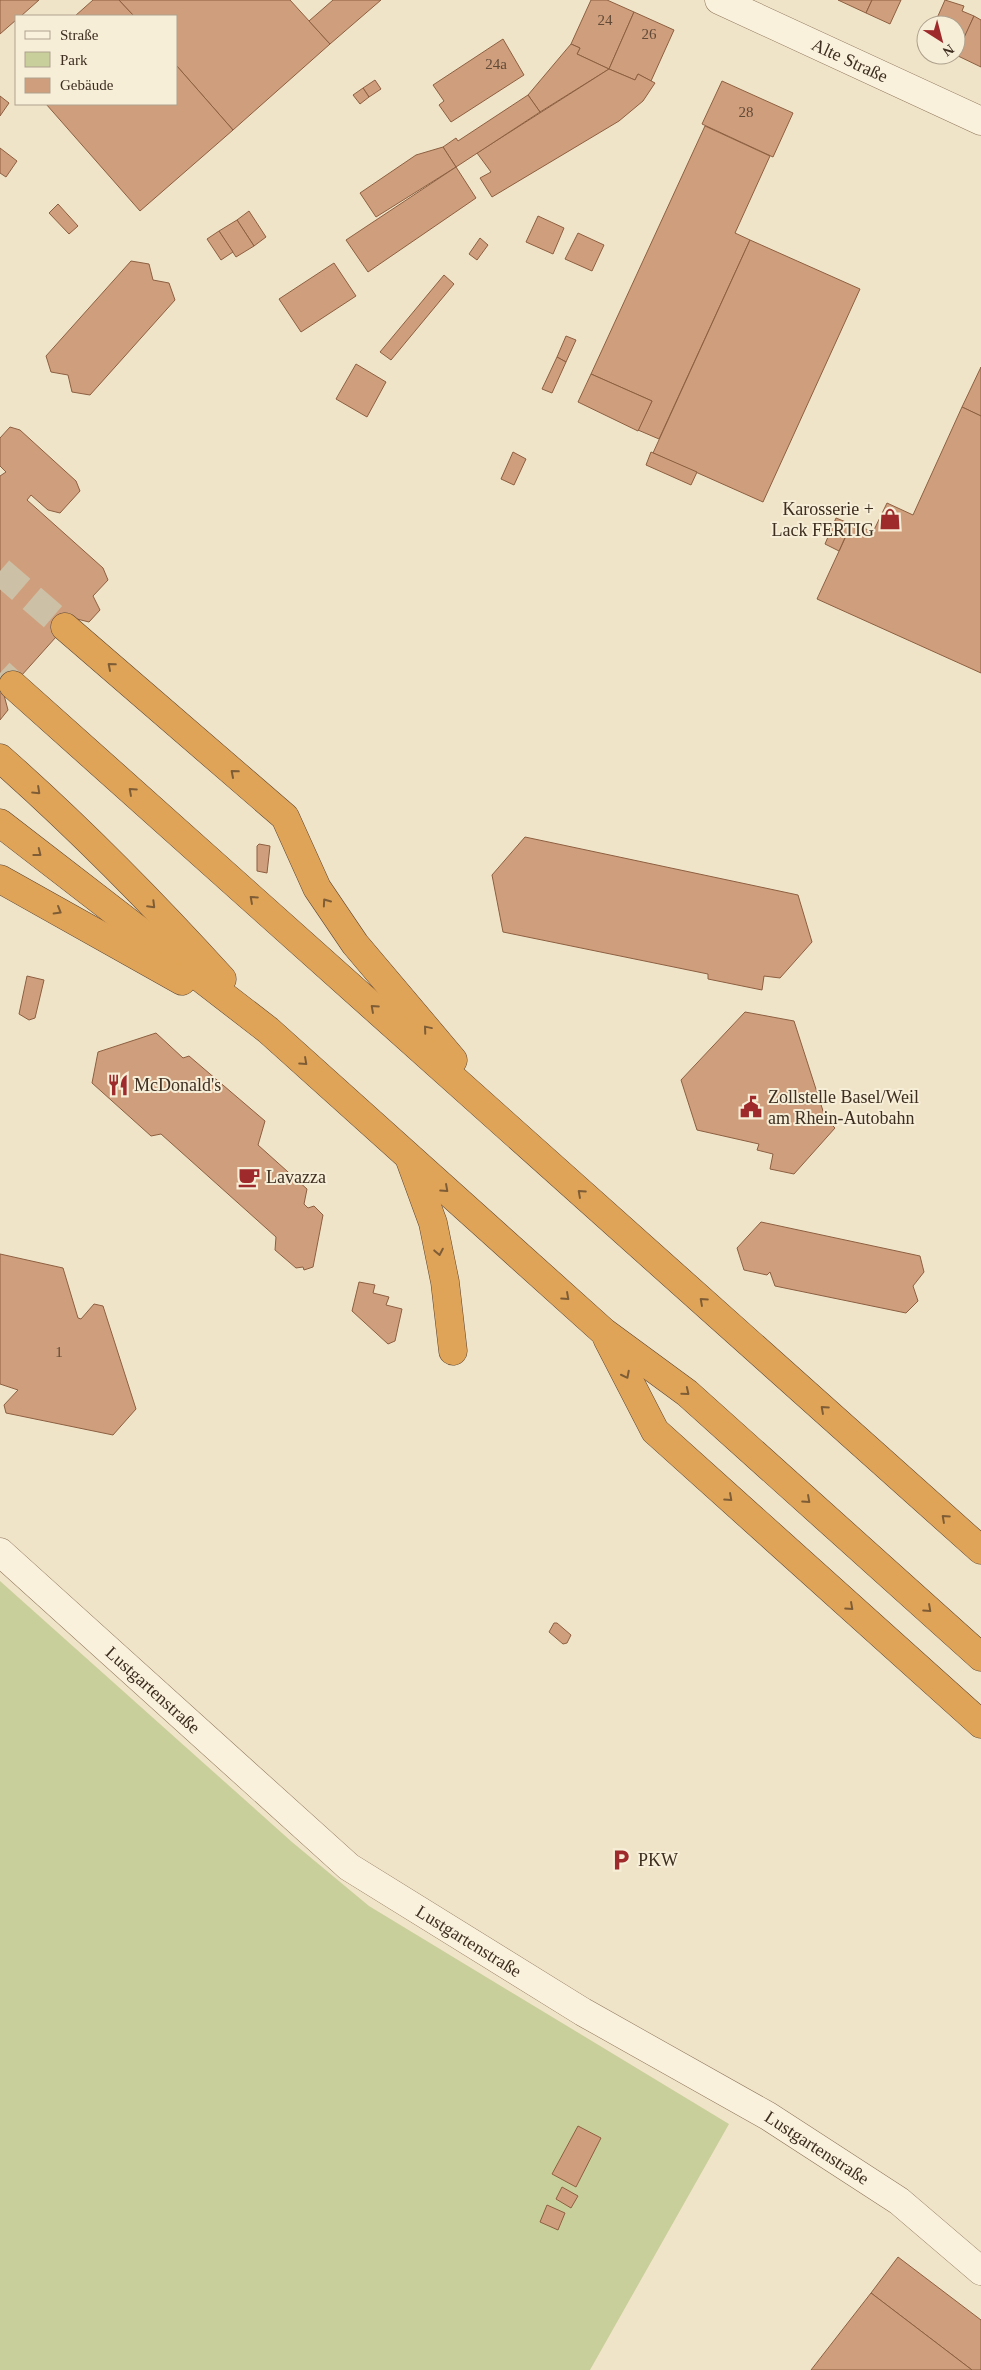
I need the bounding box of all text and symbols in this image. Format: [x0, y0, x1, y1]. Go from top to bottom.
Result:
house number: 24 [598, 12, 613, 28]
legend [15, 15, 178, 105]
north arrow [916, 15, 966, 65]
house number: 26 [642, 26, 657, 42]
text: Straße [60, 27, 99, 43]
street label: Alte Straße [809, 34, 891, 87]
text: N [940, 41, 957, 59]
text: Park [60, 52, 88, 68]
house number: 24a [485, 56, 507, 72]
text: Gebäude [60, 77, 114, 93]
house number: 28 [739, 104, 754, 120]
place label: Karosserie + Lack FERTIG [772, 499, 874, 540]
shop icon: Karosserie + Lack FERTIG [877, 506, 903, 532]
one-way arrow [108, 664, 117, 672]
one-way arrow [231, 770, 240, 778]
one-way arrow [31, 785, 40, 794]
one-way arrow [128, 788, 137, 797]
one-way arrow [32, 847, 42, 856]
one-way arrow [249, 896, 258, 905]
one-way arrow [323, 898, 332, 908]
one-way arrow [146, 899, 155, 908]
one-way arrow [53, 905, 62, 915]
one-way arrow [370, 1004, 379, 1013]
one-way arrow [425, 1026, 433, 1035]
one-way arrow [299, 1057, 308, 1066]
restaurant icon: McDonald's [105, 1072, 131, 1098]
place label: McDonald's [134, 1075, 221, 1095]
place label: Zollstelle Basel/Weil am Rhein-Autobahn [768, 1087, 919, 1128]
public building icon: Zollstelle Basel/Weil am Rhein-Autobahn [738, 1094, 764, 1120]
cafe icon: Lavazza [236, 1164, 262, 1190]
place label: Lavazza [266, 1167, 326, 1187]
one-way arrow [439, 1183, 448, 1191]
one-way arrow [578, 1190, 587, 1199]
one-way arrow [433, 1248, 444, 1257]
one-way arrow [560, 1291, 569, 1300]
one-way arrow [699, 1297, 708, 1306]
house number: 1 [55, 1344, 63, 1360]
one-way arrow [620, 1370, 631, 1379]
one-way arrow [680, 1386, 690, 1395]
one-way arrow [821, 1406, 830, 1415]
one-way arrow [724, 1492, 733, 1501]
one-way arrow [801, 1494, 810, 1503]
one-way arrow [941, 1515, 950, 1524]
one-way arrow [844, 1601, 853, 1610]
one-way arrow [922, 1603, 931, 1612]
street label: Lustgartenstraße [102, 1642, 204, 1738]
parking icon: PKW [608, 1847, 634, 1873]
place label: PKW [638, 1850, 678, 1870]
street label: Lustgartenstraße [412, 1901, 525, 1981]
street label: Lustgartenstraße [761, 2107, 873, 2189]

